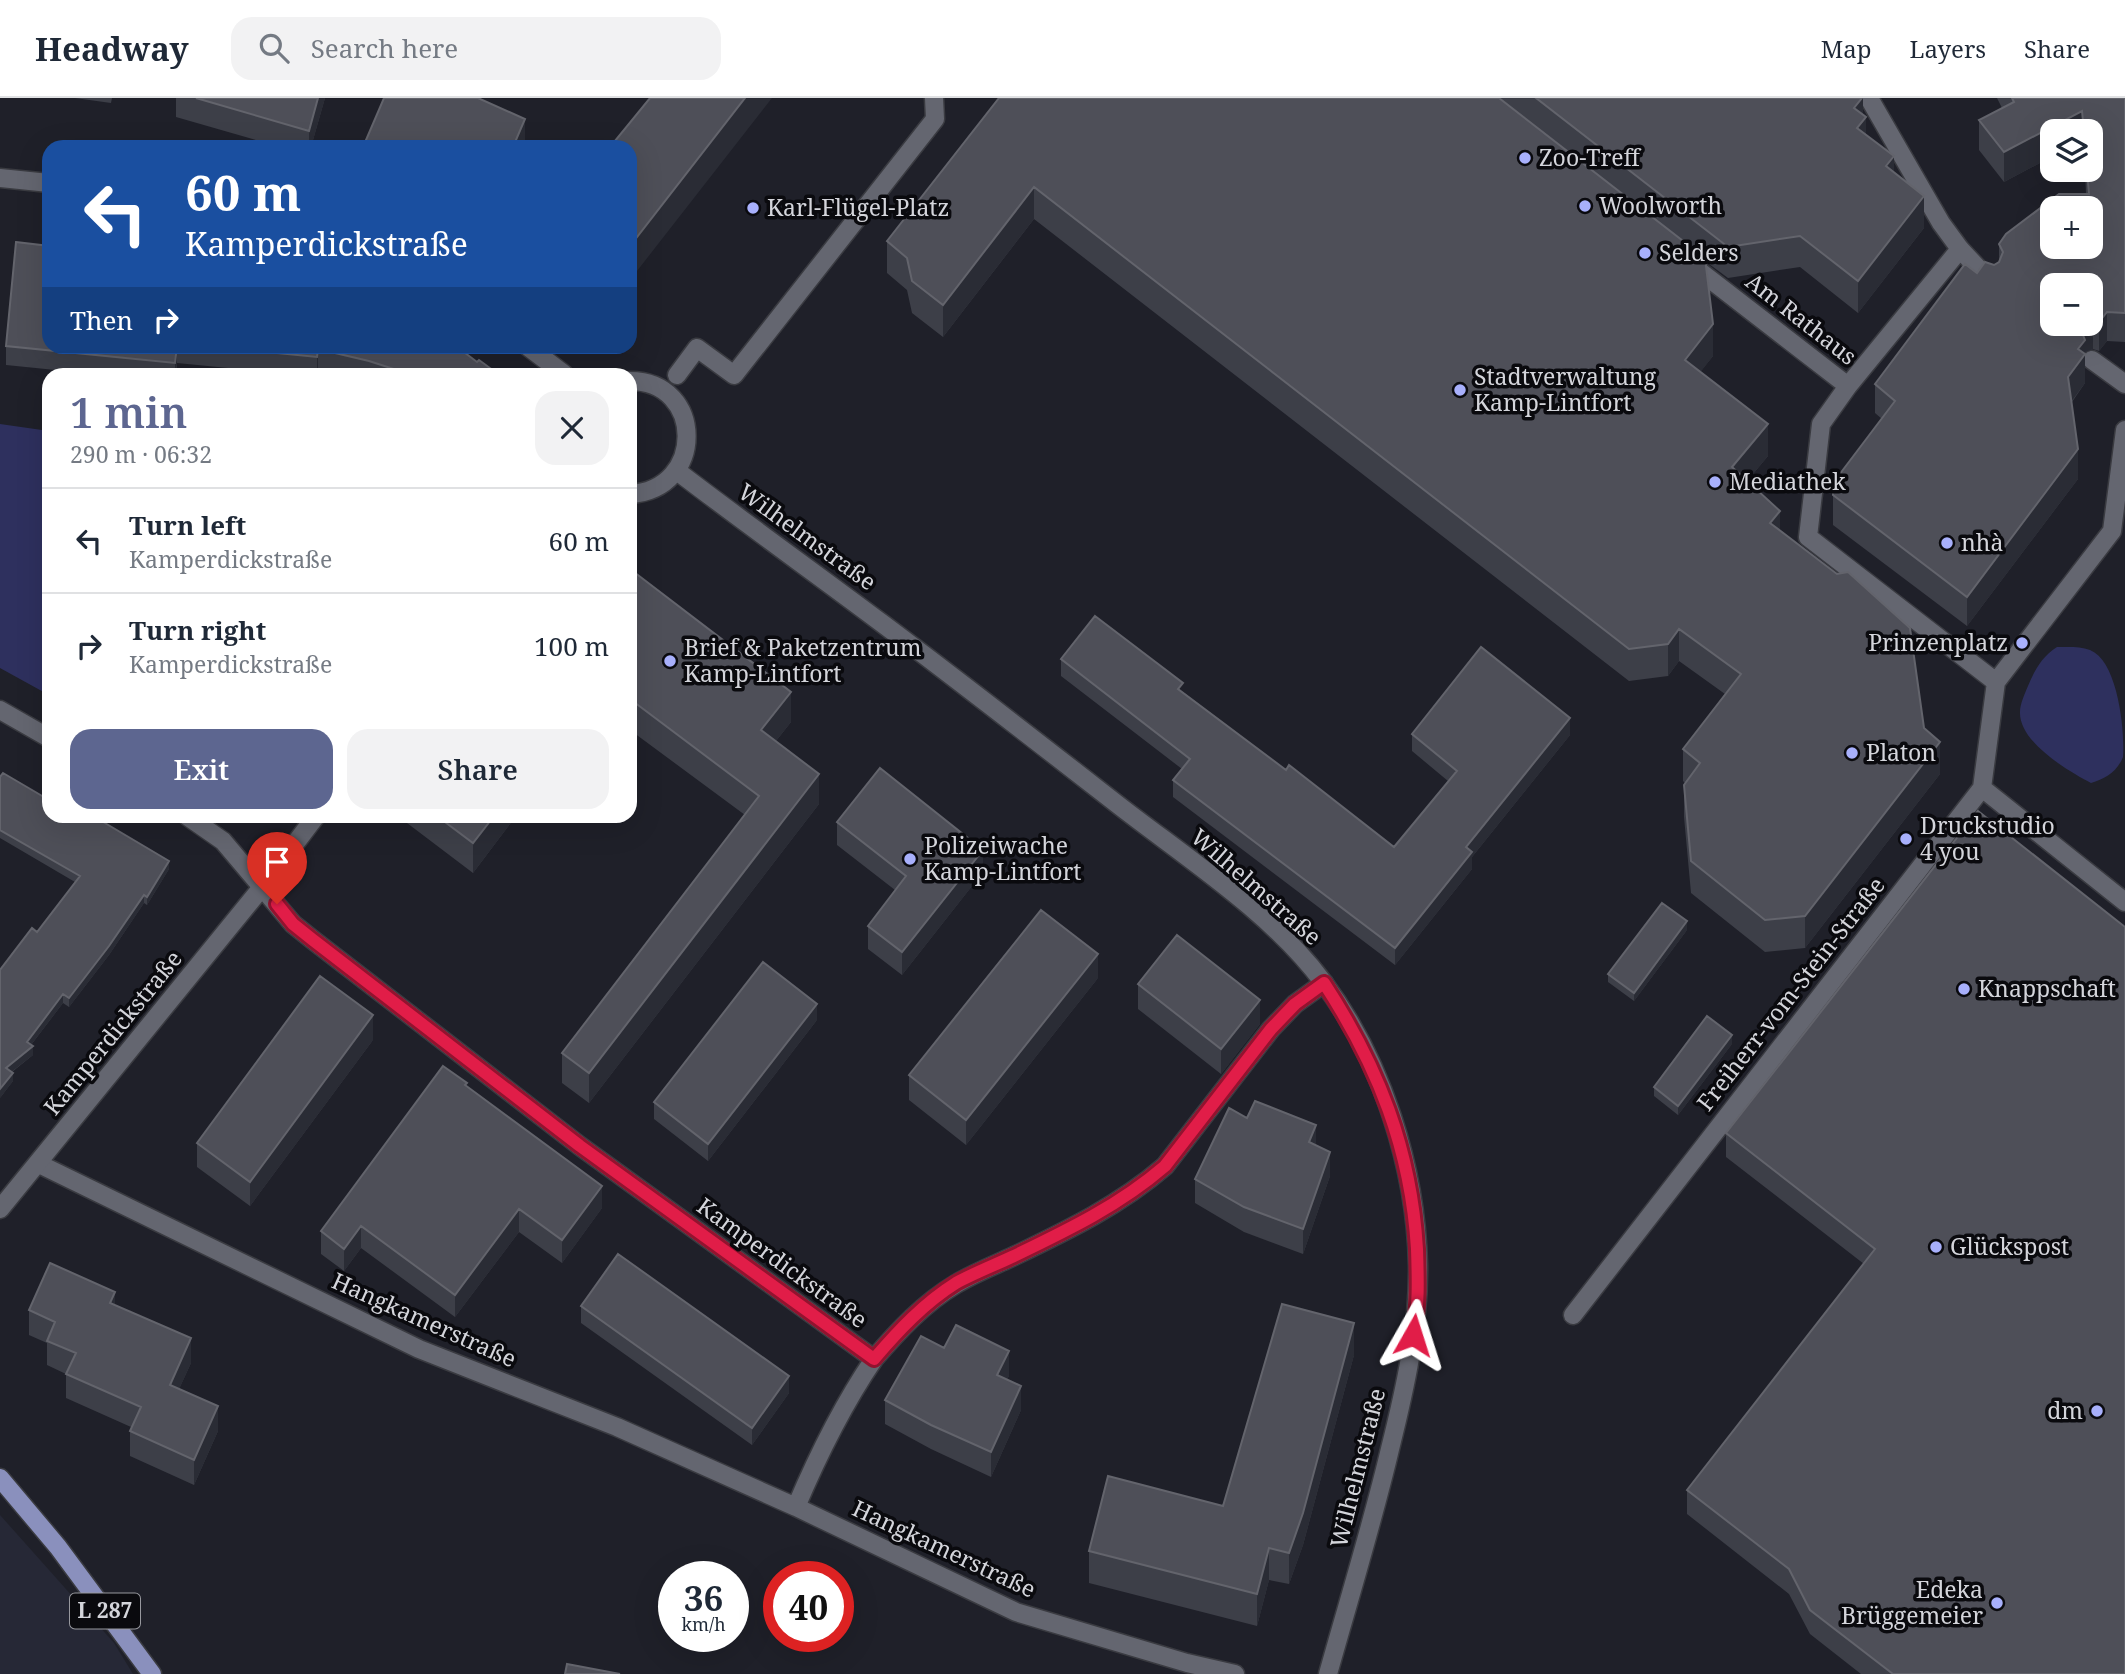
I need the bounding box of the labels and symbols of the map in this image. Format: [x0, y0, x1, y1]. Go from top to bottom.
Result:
place label: Zoo-Treff [1539, 141, 1642, 173]
marker: Zoo-Treff [1517, 150, 1533, 166]
place label: Woolworth [1599, 189, 1722, 221]
place label: Karl-Flügel-Platz [767, 191, 949, 223]
marker: Woolworth [1577, 198, 1593, 214]
marker: Karl-Flügel-Platz [745, 200, 761, 216]
place label: Selders [1659, 236, 1739, 268]
marker: Selders [1637, 245, 1653, 261]
street label: Am Rathaus [1740, 265, 1864, 372]
place label: Stadtverwaltung Kamp-Lintfort [1474, 360, 1657, 418]
marker: Stadtverwaltung Kamp-Lintfort [1452, 382, 1468, 398]
place label: Mediathek [1729, 465, 1846, 497]
marker: Mediathek [1707, 474, 1723, 490]
street label: Wilhelmstraße [732, 475, 883, 597]
place label: nhà [1961, 526, 2003, 558]
marker: nhà [1939, 535, 1955, 551]
place label: Prinzenplatz [1868, 626, 2008, 658]
place label: Brief & Paketzentrum Kamp-Lintfort [684, 631, 922, 689]
marker: Prinzenplatz [2014, 635, 2030, 651]
marker: Brief & Paketzentrum Kamp-Lintfort [662, 653, 678, 669]
place label: Platon [1866, 736, 1936, 768]
marker: Platon [1844, 745, 1860, 761]
place label: Druckstudio 4 you [1920, 809, 2055, 867]
street label: Wilhelmstraße [1185, 821, 1329, 952]
place label: Polizeiwache Kamp-Lintfort [924, 829, 1081, 887]
marker: Druckstudio 4 you [1898, 831, 1914, 847]
pin [247, 832, 307, 904]
marker: Polizeiwache Kamp-Lintfort [902, 851, 918, 867]
street label: Freiherr-vom-Stein-Straße [1689, 870, 1892, 1117]
street label: Kamperdickstraße [36, 943, 189, 1121]
place label: Knappschaft [1978, 972, 2116, 1004]
marker: Knappschaft [1956, 981, 1972, 997]
street label: Kamperdickstraße [691, 1190, 874, 1335]
place label: Glückspost [1950, 1230, 2069, 1262]
marker: Glückspost [1928, 1239, 1944, 1255]
street label: Hangkamerstraße [327, 1264, 522, 1374]
position arrow [1376, 1298, 1450, 1372]
street label: Wilhelmstraße [1322, 1385, 1392, 1551]
place label: dm [2047, 1394, 2083, 1426]
marker: dm [2089, 1403, 2105, 1419]
street label: Hangkamerstraße [848, 1492, 1041, 1605]
speed limit sign: 40 [763, 1561, 854, 1652]
place label: Edeka Brüggemeier [1841, 1573, 1983, 1631]
road number: L 287 [70, 1594, 140, 1628]
marker: Edeka Brüggemeier [1989, 1595, 2005, 1611]

